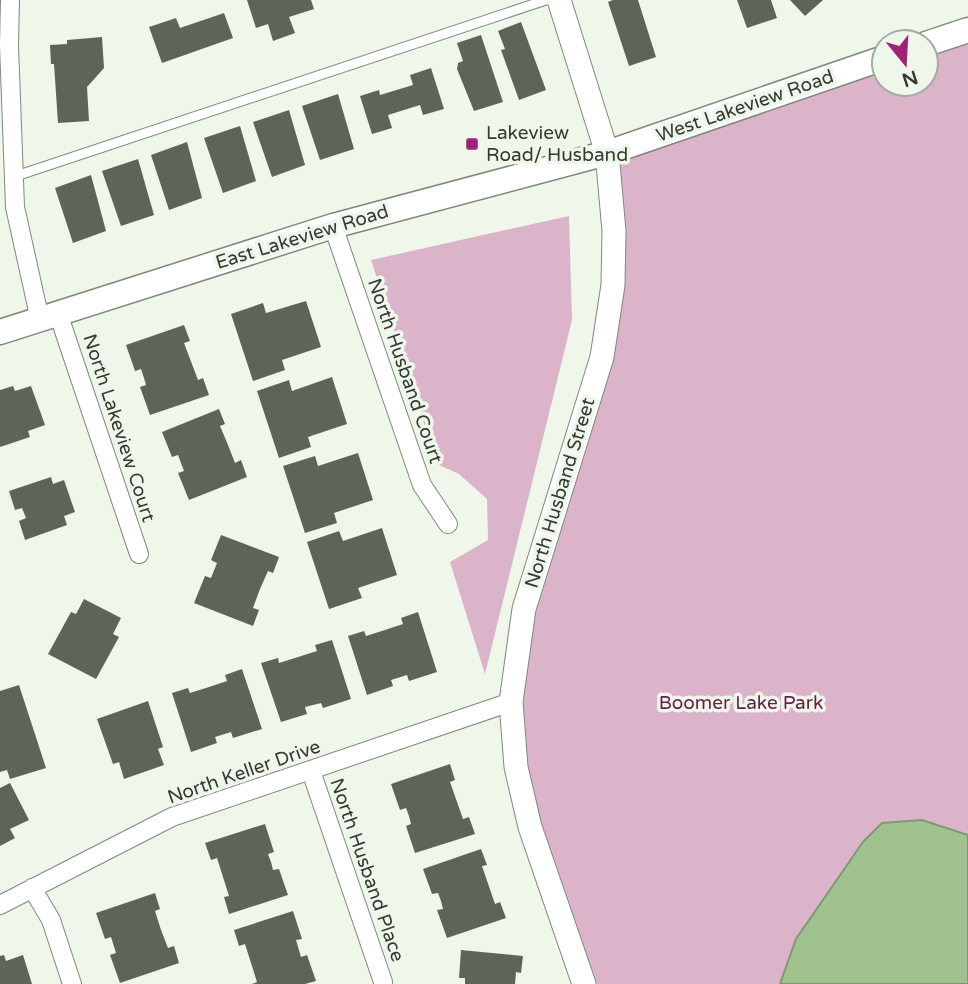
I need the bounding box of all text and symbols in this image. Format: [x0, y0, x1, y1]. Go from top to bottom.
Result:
north arrow [870, 28, 940, 98]
street label: West Lakeview Road [653, 65, 837, 147]
text: N [899, 65, 921, 91]
place label: Lakeview Road/ Husband [486, 122, 628, 166]
marker: Lakeview Road/ Husband [464, 136, 480, 152]
street label: East Lakeview Road [213, 200, 391, 274]
street label: North Husband Court [363, 276, 447, 466]
street label: North Lakeview Court [78, 331, 160, 525]
street label: North Husband Street [521, 395, 599, 591]
park label: Boomer Lake Park [659, 692, 823, 714]
street label: North Keller Drive [165, 736, 323, 808]
street label: North Husband Place [325, 775, 409, 965]

